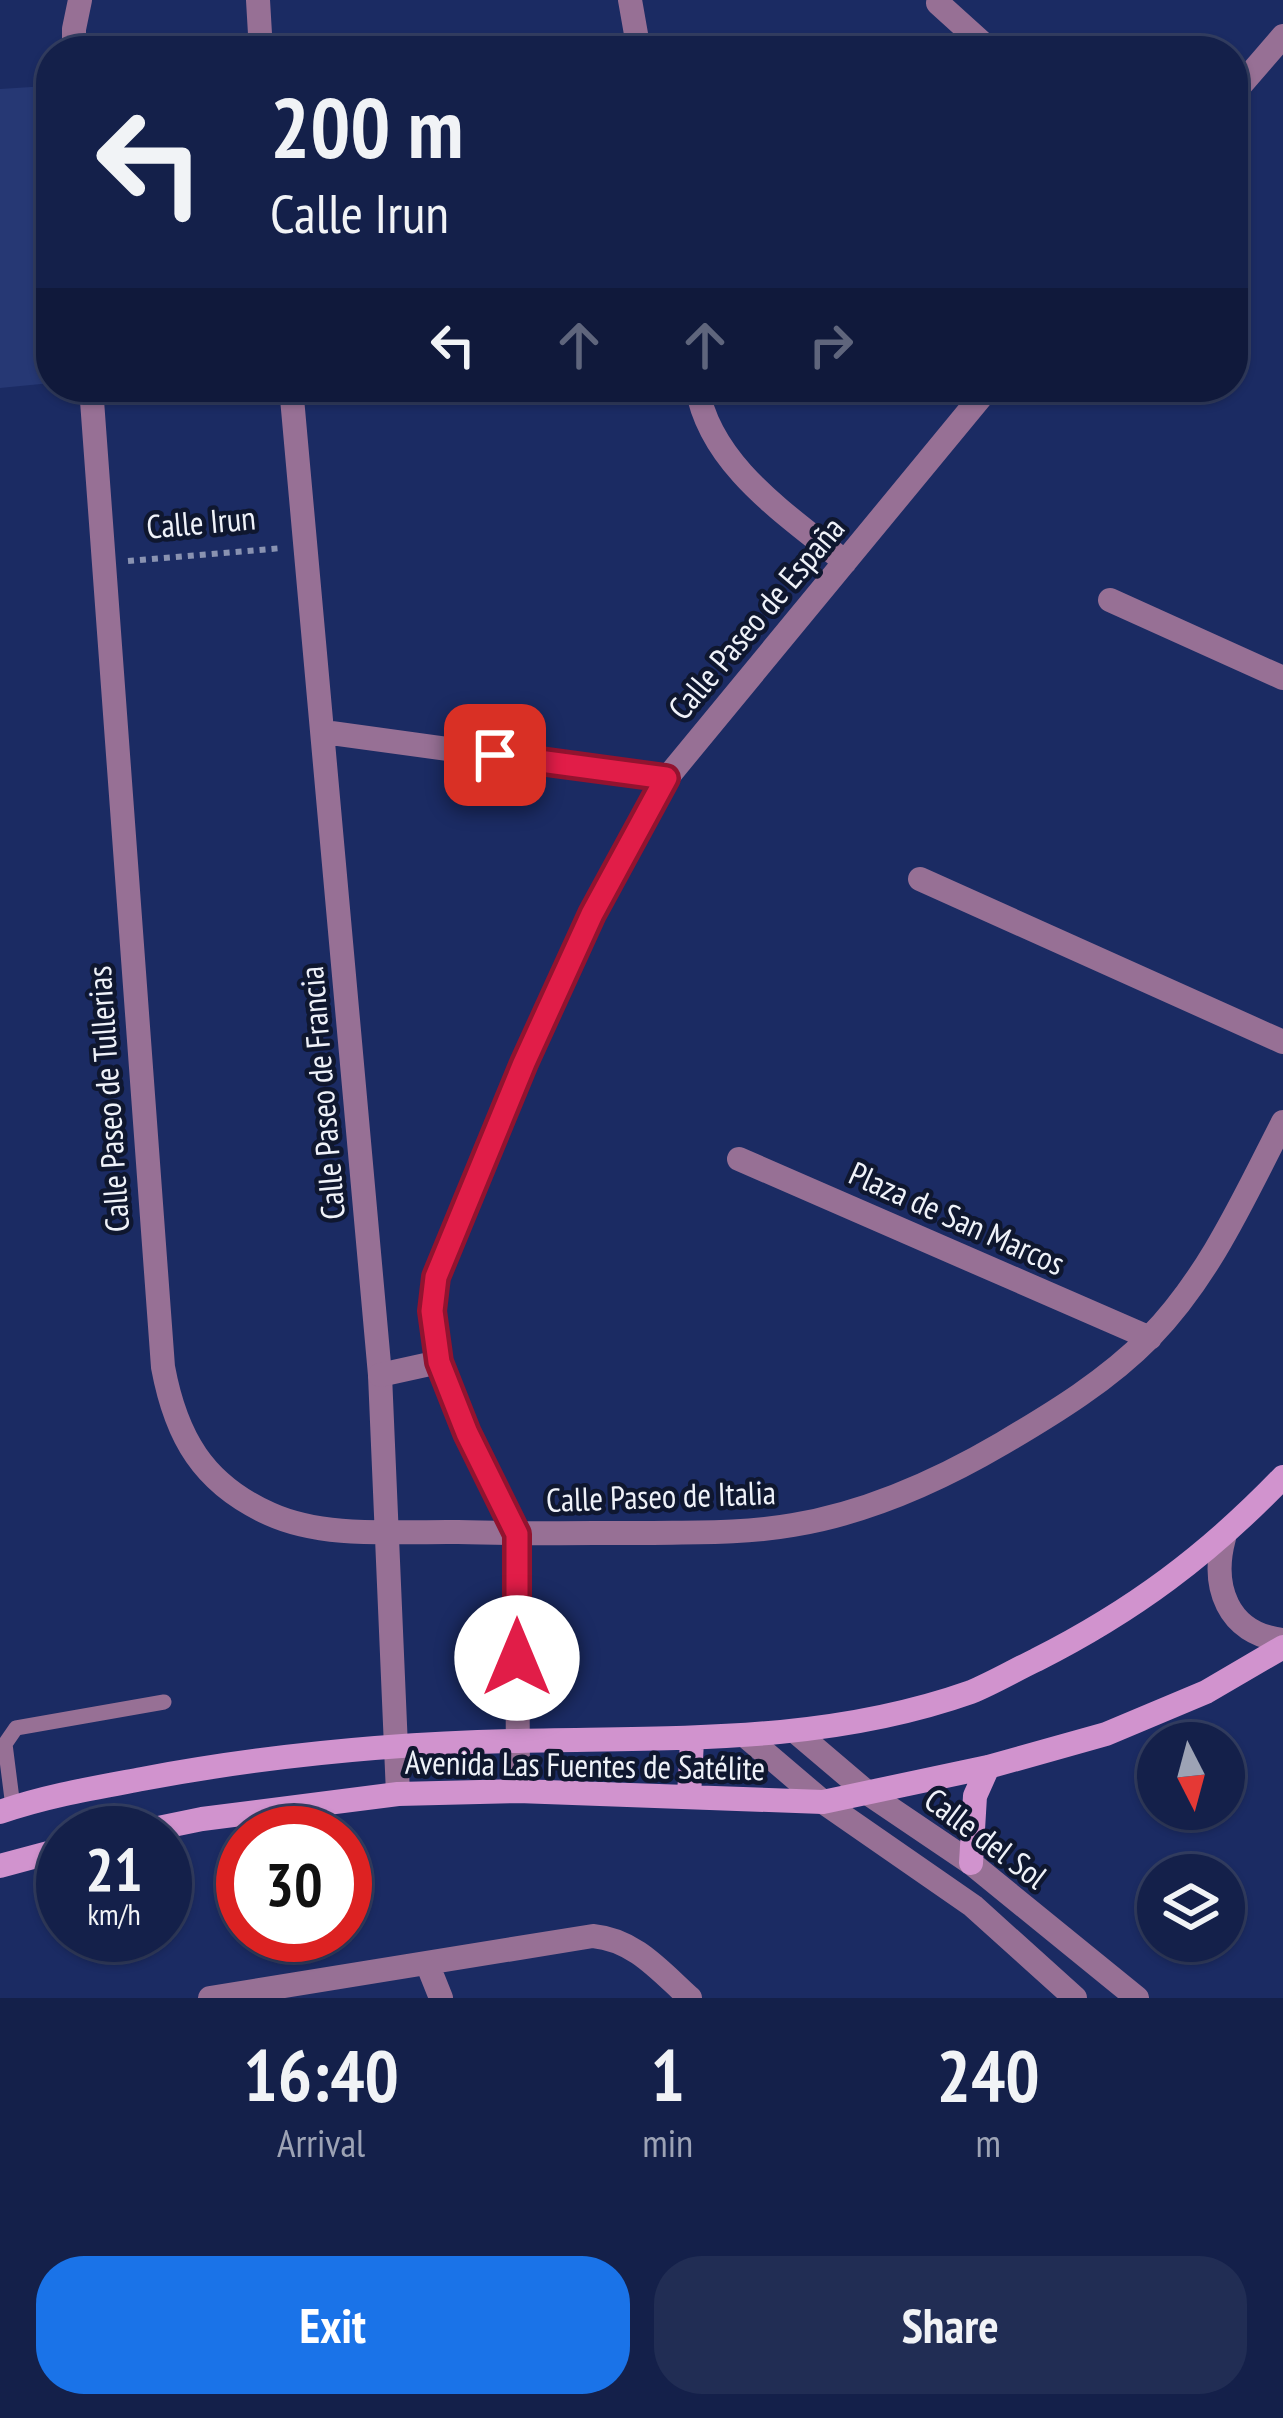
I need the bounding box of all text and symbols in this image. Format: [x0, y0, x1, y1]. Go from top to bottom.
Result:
text: 200 m [270, 72, 463, 181]
icon: left [72, 84, 228, 240]
text: Calle Irun [270, 178, 449, 248]
icon: left [420, 312, 486, 378]
icon: ahead [546, 312, 612, 378]
icon: ahead [672, 312, 738, 378]
icon: right [798, 312, 864, 378]
street label: Calle Irun [145, 495, 257, 548]
street label: Calle Paseo de España [658, 507, 853, 728]
pin [444, 704, 546, 806]
icon: arrive [462, 722, 528, 788]
street label: Calle Paseo de Tullerias [77, 964, 138, 1234]
street label: Calle Paseo de Francia [289, 965, 354, 1222]
street label: Plaza de San Marcos [843, 1151, 1072, 1284]
street label: Calle Paseo de Italia [545, 1470, 777, 1521]
position arrow [454, 1595, 580, 1721]
north arrow [1137, 1722, 1245, 1830]
map controls [1137, 1722, 1245, 1962]
street label: Avenida Las Fuentes de Satélite [404, 1740, 766, 1789]
street label: Calle del Sol [916, 1778, 1056, 1898]
speed limit sign: 30 [216, 1806, 372, 1962]
text: 21 [85, 1830, 143, 1908]
button: layers [1137, 1854, 1245, 1962]
text: km/h [87, 1894, 141, 1933]
text: 16:40 [243, 2028, 399, 2121]
text: 1 [651, 2028, 685, 2121]
text: 240 [936, 2028, 1040, 2121]
text: Arrival [277, 2117, 365, 2168]
text: min [642, 2117, 693, 2168]
text: m [975, 2117, 1001, 2168]
button: Exit [36, 2256, 630, 2394]
button: Share [654, 2256, 1247, 2394]

